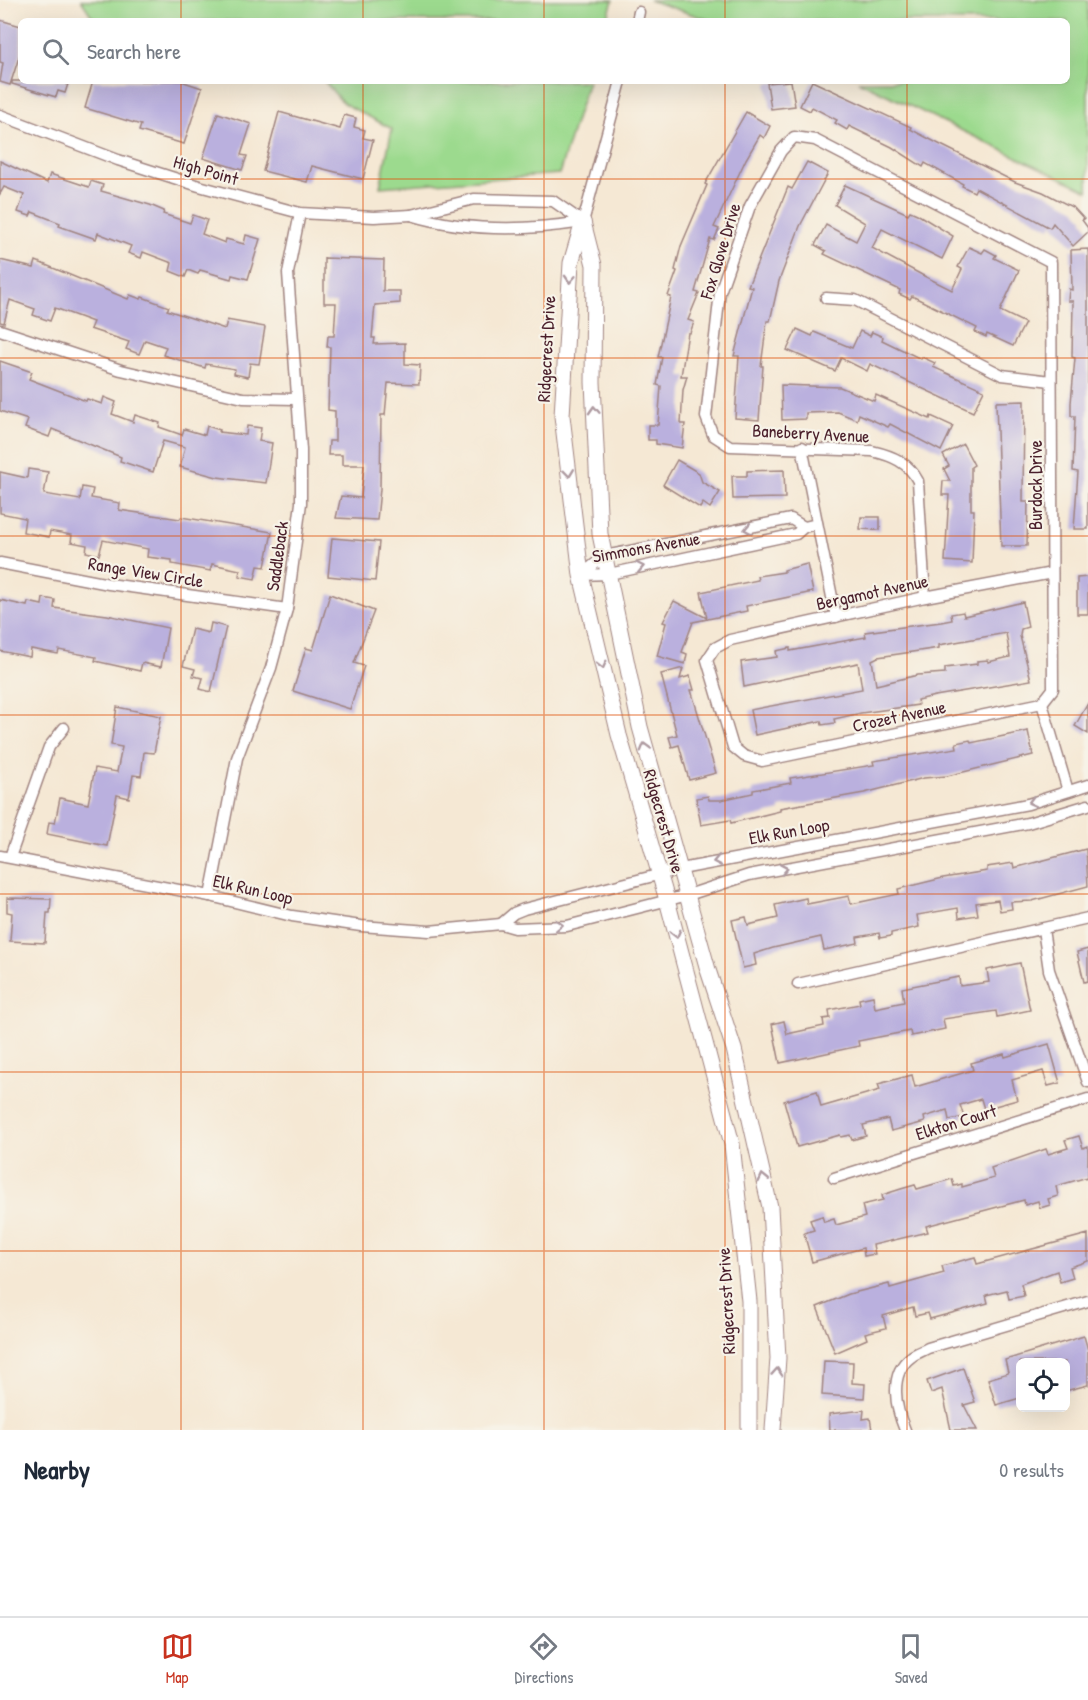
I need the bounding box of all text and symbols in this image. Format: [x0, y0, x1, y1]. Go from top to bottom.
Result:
search box [18, 18, 1070, 84]
icon: search [39, 35, 72, 68]
text: Search here [87, 36, 181, 66]
street label: High Point [171, 149, 242, 191]
street label: Fox Glove Drive [693, 200, 746, 303]
one-way arrow [563, 275, 576, 284]
street label: Ridgecrest Drive [531, 295, 561, 403]
one-way arrow [588, 405, 601, 414]
street label: Baneberry Avenue [752, 417, 870, 449]
street label: Burdock Drive [1023, 440, 1048, 530]
one-way arrow [562, 469, 575, 478]
street label: Saddleback [260, 519, 294, 593]
one-way arrow [743, 521, 753, 534]
street label: Simmons Avenue [590, 525, 702, 569]
street label: Range View Circle [87, 551, 205, 593]
one-way arrow [635, 562, 645, 575]
street label: Bergamot Avenue [814, 568, 930, 616]
one-way arrow [595, 660, 608, 670]
street label: Crozet Avenue [850, 694, 948, 738]
one-way arrow [640, 742, 652, 753]
street label: Ridgecrest Drive [637, 766, 691, 876]
one-way arrow [1027, 795, 1038, 807]
street label: Elk Run Loop [747, 812, 831, 850]
one-way arrow [712, 854, 722, 867]
one-way arrow [779, 863, 789, 876]
street label: Elk Run Loop [211, 868, 296, 910]
one-way arrow [555, 919, 564, 932]
one-way arrow [668, 929, 681, 939]
street label: Elkton Court [912, 1098, 1000, 1146]
one-way arrow [757, 1173, 770, 1183]
street label: Ridgecrest Drive [711, 1247, 741, 1355]
map controls [1016, 1358, 1070, 1412]
button: locate [1016, 1358, 1070, 1412]
one-way arrow [770, 1367, 783, 1376]
text: Nearby [24, 1452, 90, 1487]
text: 0 results [999, 1456, 1064, 1483]
tab: Map [161, 1630, 194, 1688]
tab: Directions [515, 1630, 573, 1688]
tab: Saved [894, 1630, 927, 1688]

